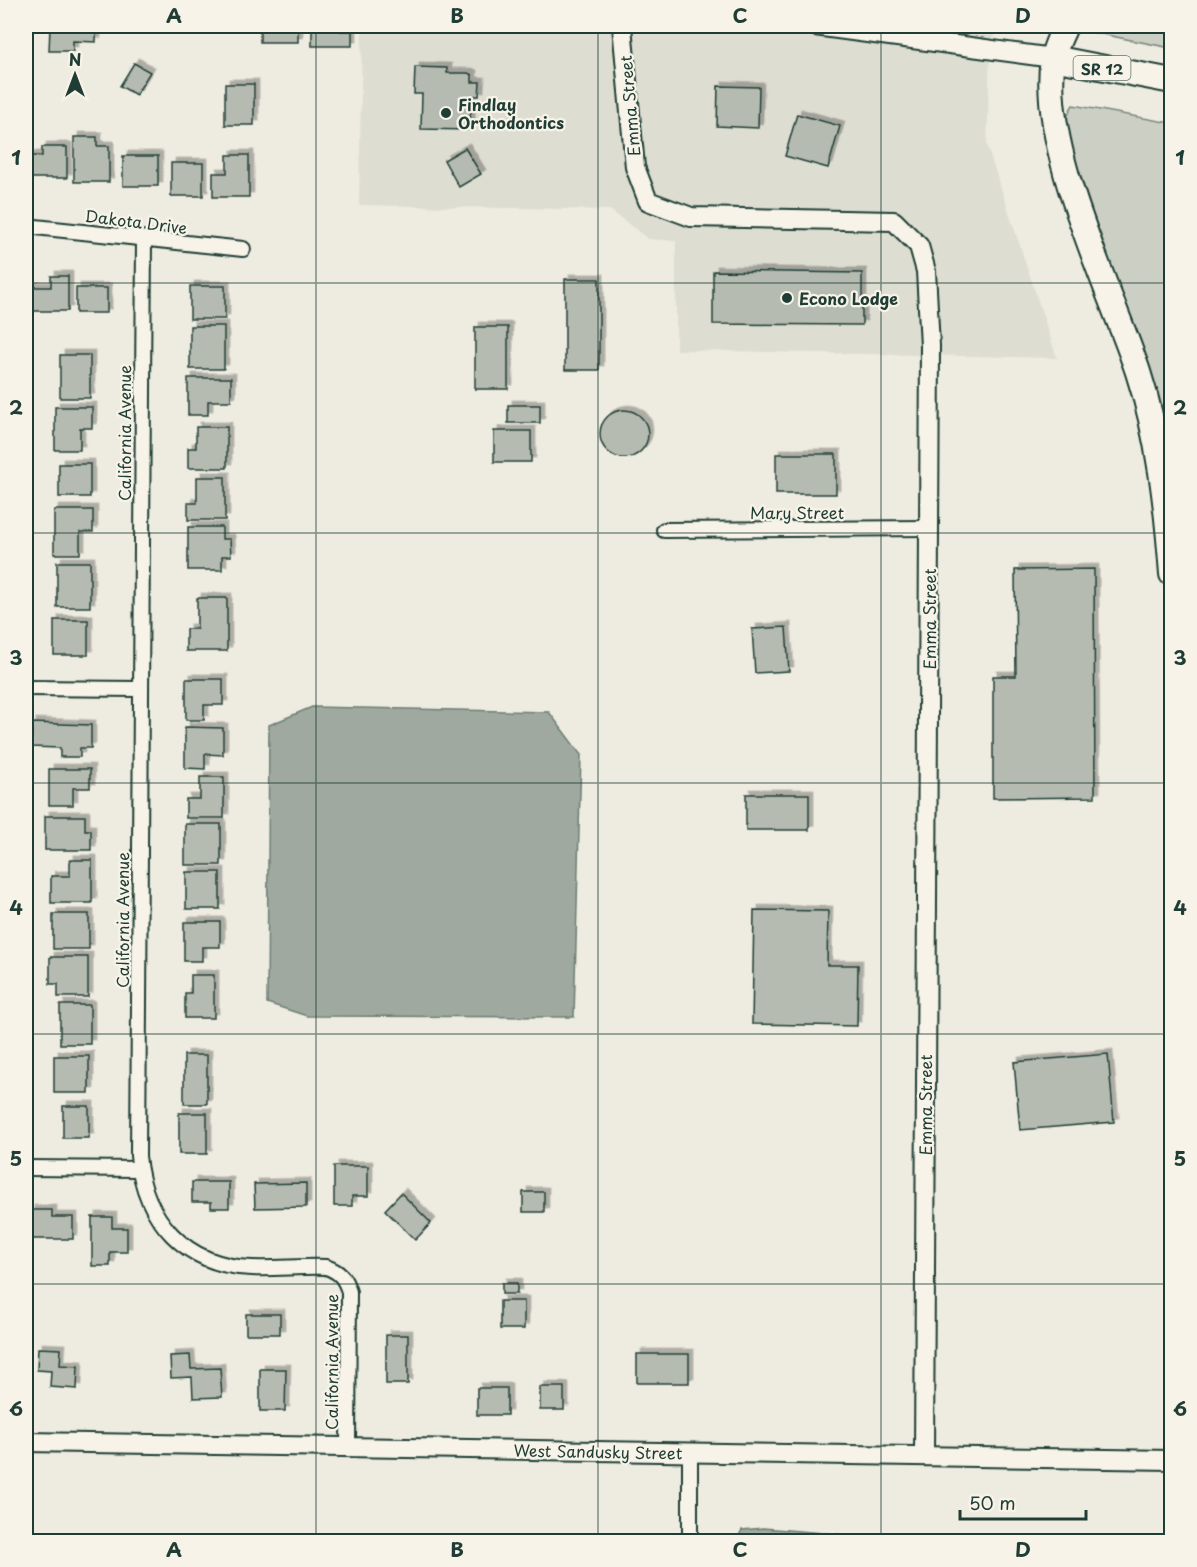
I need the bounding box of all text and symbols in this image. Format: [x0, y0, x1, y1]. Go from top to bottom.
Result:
text: A [166, 0, 182, 30]
text: B [450, 0, 464, 30]
text: C [732, 0, 748, 30]
text: D [1015, 0, 1031, 30]
north arrow [45, 45, 105, 105]
text: N [69, 47, 81, 71]
street label: Emma Street [613, 55, 645, 157]
road number: SR 12 [1074, 56, 1130, 80]
place label: Findlay Orthodontics [458, 92, 564, 134]
marker: Findlay Orthodontics [439, 106, 453, 120]
text: 1 [11, 142, 21, 172]
text: 1 [1175, 142, 1185, 172]
street label: Dakota Drive [84, 203, 188, 239]
place label: Econo Lodge [799, 286, 898, 310]
marker: Econo Lodge [780, 291, 794, 305]
street label: California Avenue [112, 365, 136, 501]
text: 2 [9, 392, 23, 422]
text: 2 [1173, 392, 1187, 422]
street label: Mary Street [750, 500, 844, 524]
street label: Emma Street [917, 568, 941, 670]
text: 3 [9, 642, 23, 672]
text: 3 [1173, 642, 1187, 672]
street label: California Avenue [110, 852, 134, 988]
text: 4 [9, 892, 23, 922]
text: 4 [1173, 892, 1187, 922]
street label: Emma Street [913, 1054, 937, 1156]
text: 5 [10, 1143, 22, 1173]
text: 5 [1174, 1143, 1186, 1173]
street label: California Avenue [319, 1294, 343, 1430]
text: 6 [9, 1393, 23, 1423]
text: 6 [1173, 1393, 1187, 1423]
street label: West Sandusky Street [513, 1438, 683, 1464]
scale bar [960, 1483, 1086, 1521]
text: 50 m [969, 1489, 1016, 1516]
text: A [166, 1534, 182, 1564]
text: B [450, 1534, 464, 1564]
text: C [732, 1534, 748, 1564]
text: D [1015, 1534, 1031, 1564]

